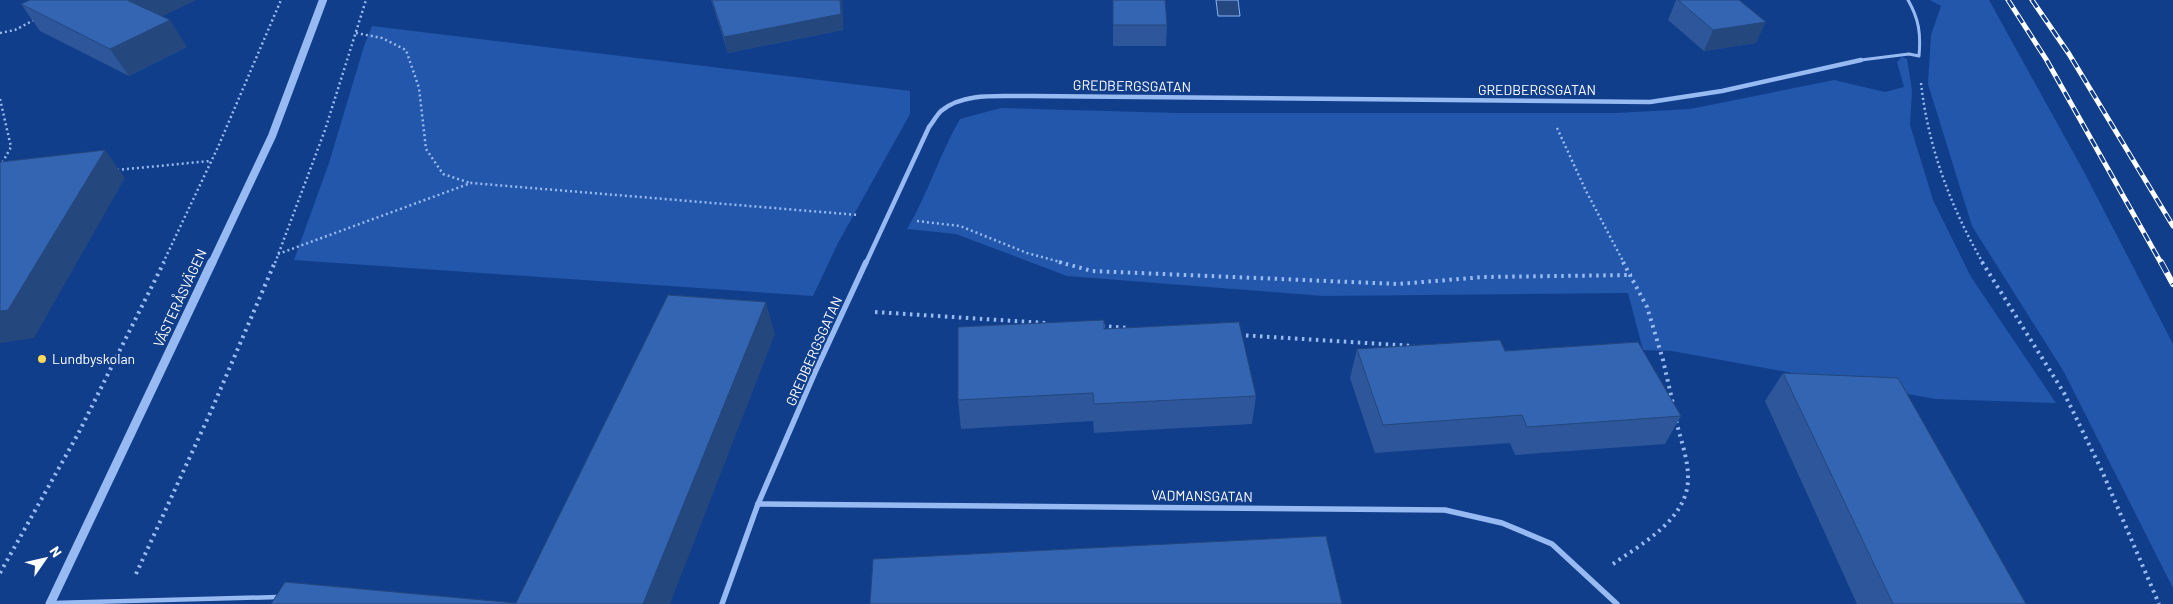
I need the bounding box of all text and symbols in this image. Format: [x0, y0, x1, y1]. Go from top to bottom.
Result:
street label: GREDBERGSGATAN [1073, 76, 1191, 95]
street label: GREDBERGSGATAN [1478, 81, 1596, 98]
street label: VÄSTERÅSVÄGEN [149, 246, 210, 350]
street label: GREDBERGSGATAN [782, 293, 845, 408]
place label: Lundbyskolan [52, 350, 135, 367]
marker: Lundbyskolan [36, 353, 48, 365]
street label: VADMANSGATAN [1151, 486, 1253, 505]
north arrow [20, 534, 70, 584]
text: N [47, 543, 66, 560]

